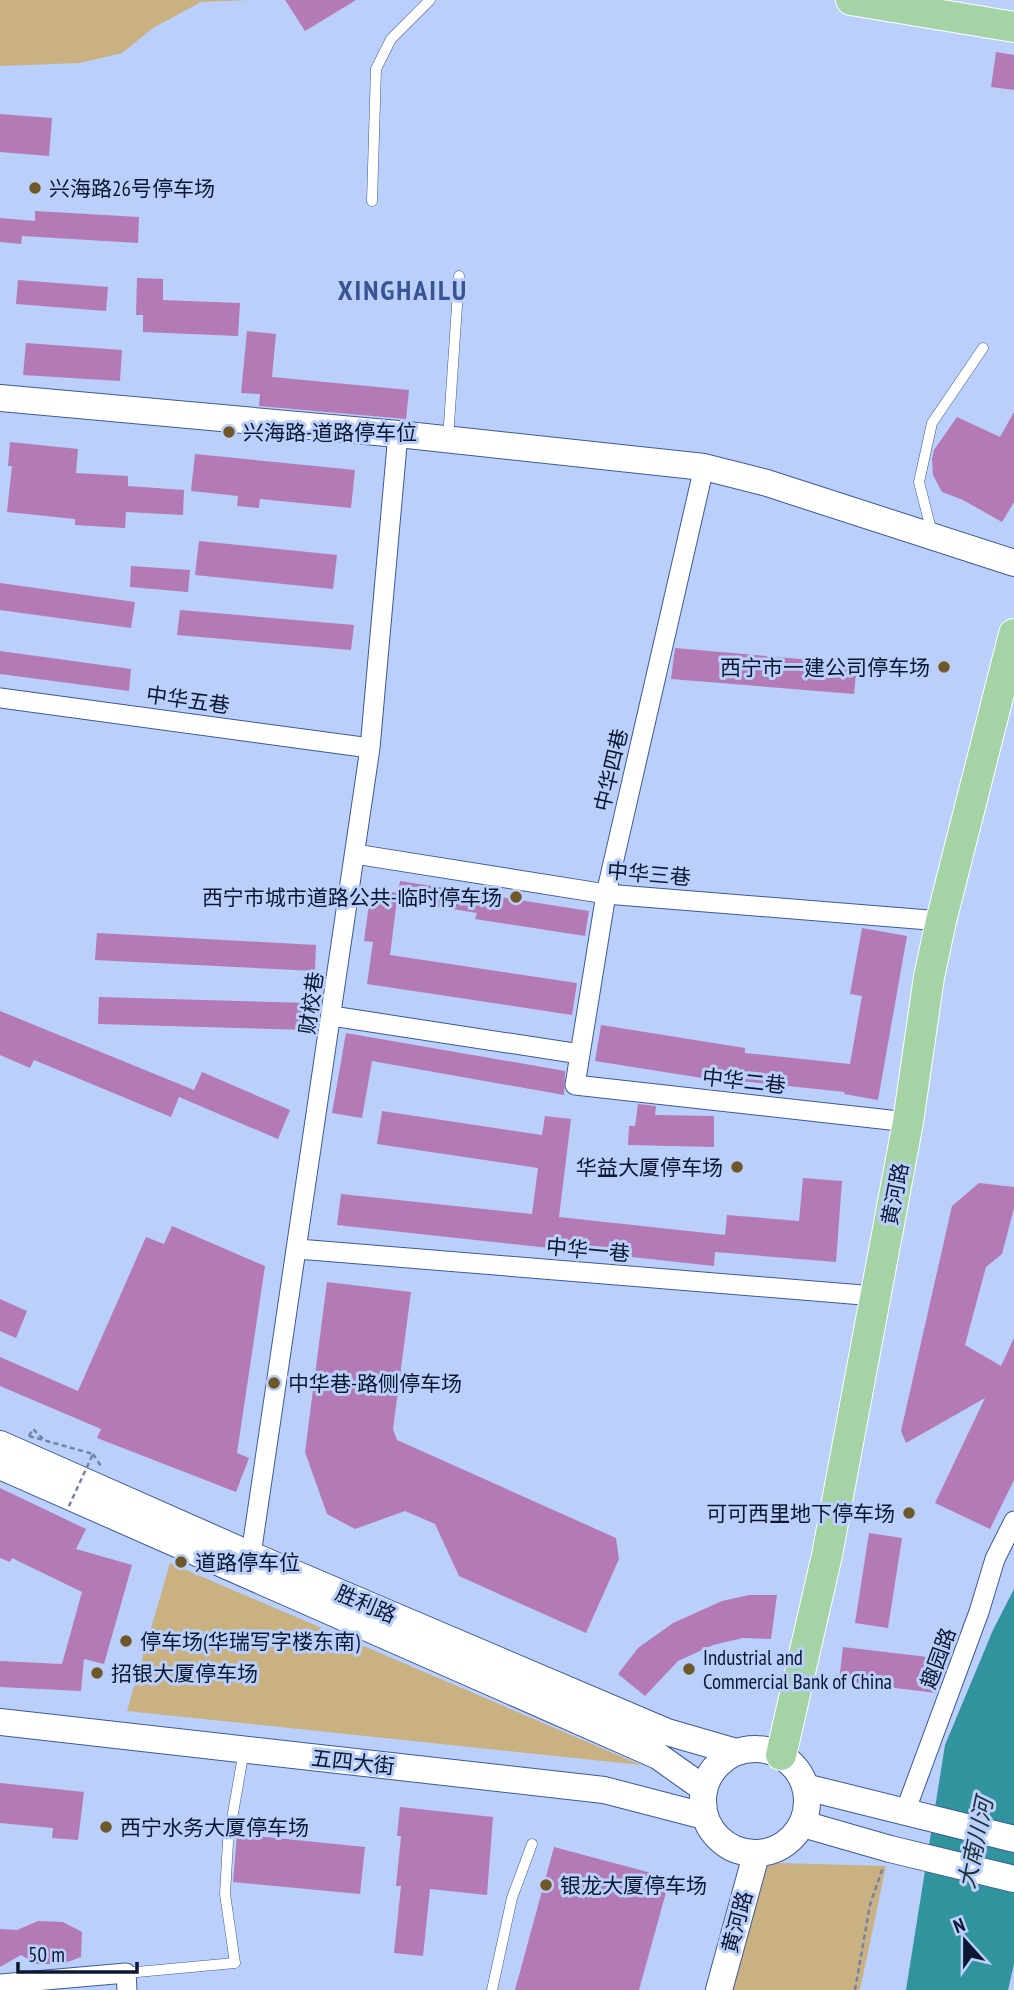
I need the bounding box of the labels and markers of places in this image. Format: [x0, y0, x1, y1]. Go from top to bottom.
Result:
place label: 兴海路26号停车场 [49, 175, 215, 202]
marker: 兴海路26号停车场 [27, 180, 43, 196]
place label: 兴海路-道路停车位 [243, 419, 417, 446]
marker: 兴海路-道路停车位 [221, 424, 237, 440]
place label: 西宁市一建公司停车场 [720, 654, 930, 681]
marker: 西宁市一建公司停车场 [936, 659, 952, 675]
place label: 西宁市城市道路公共-临时停车场 [202, 884, 502, 911]
marker: 西宁市城市道路公共-临时停车场 [508, 889, 524, 905]
place label: 华益大厦停车场 [576, 1154, 723, 1181]
marker: 华益大厦停车场 [729, 1159, 745, 1175]
place label: 中华巷-路侧停车场 [288, 1370, 462, 1397]
marker: 中华巷-路侧停车场 [266, 1375, 282, 1391]
place label: 可可西里地下停车场 [706, 1500, 895, 1527]
marker: 可可西里地下停车场 [901, 1505, 917, 1521]
place label: 道路停车位 [195, 1549, 300, 1576]
marker: 道路停车位 [173, 1554, 189, 1570]
place label: 停车场(华瑞写字楼东南) [140, 1628, 360, 1655]
marker: 停车场(华瑞写字楼东南) [118, 1633, 134, 1649]
place label: Industrial and Commercial Bank of China [703, 1644, 892, 1695]
place label: 招银大厦停车场 [111, 1660, 258, 1687]
marker: Industrial and Commercial Bank of China [681, 1661, 697, 1677]
marker: 招银大厦停车场 [89, 1665, 105, 1681]
place label: 西宁水务大厦停车场 [120, 1814, 309, 1841]
marker: 西宁水务大厦停车场 [98, 1819, 114, 1835]
place label: 银龙大厦停车场 [560, 1872, 707, 1899]
marker: 银龙大厦停车场 [538, 1877, 554, 1893]

